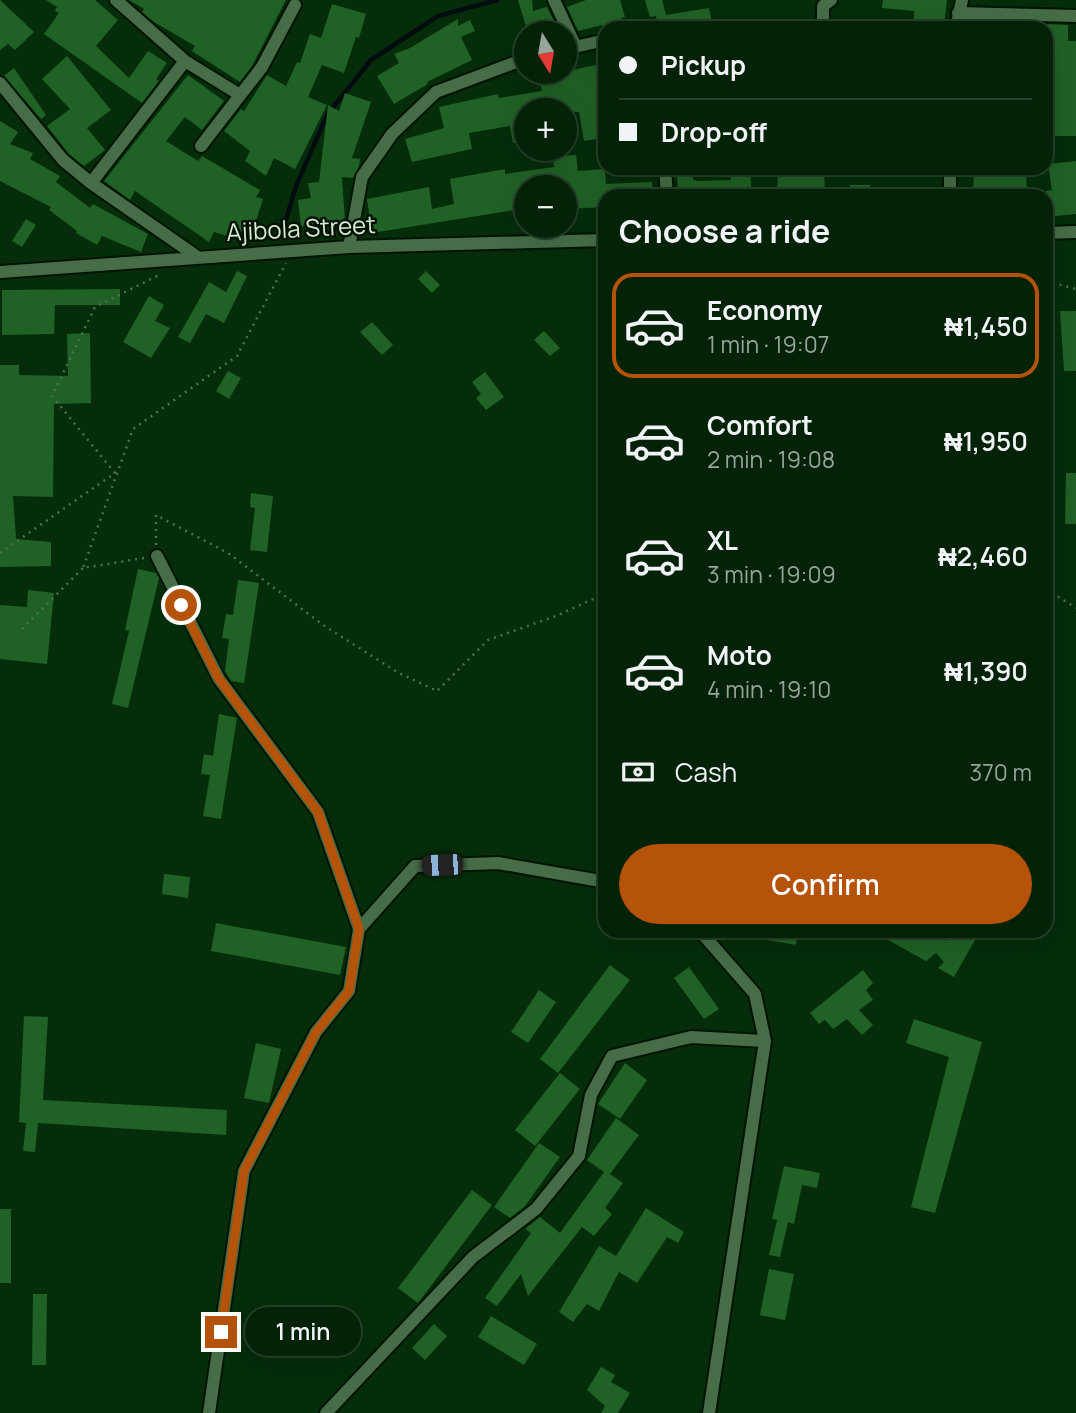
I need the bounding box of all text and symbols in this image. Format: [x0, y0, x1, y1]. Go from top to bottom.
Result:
north arrow [514, 21, 578, 84]
map controls [514, 21, 577, 238]
text: Pickup [661, 47, 746, 83]
button: + [514, 98, 577, 161]
text: Drop-off [661, 114, 767, 150]
button: − [514, 175, 577, 238]
street label: Ajibola Street [225, 207, 376, 248]
text: Choose a ride [619, 209, 830, 253]
text: Economy [707, 292, 822, 328]
icon: car [623, 294, 686, 357]
text: ₦1,450 [944, 308, 1028, 344]
text: 1 min · 19:07 [707, 328, 829, 360]
text: Comfort [707, 407, 813, 443]
icon: car [623, 409, 686, 472]
text: ₦1,950 [944, 423, 1028, 459]
text: 2 min · 19:08 [707, 443, 835, 475]
text: XL [707, 522, 738, 558]
icon: car [623, 524, 686, 587]
text: ₦2,460 [938, 538, 1028, 574]
text: 3 min · 19:09 [707, 558, 836, 590]
route start [165, 589, 197, 621]
text: Moto [707, 637, 772, 673]
icon: car [623, 639, 686, 702]
text: ₦1,390 [944, 653, 1028, 689]
text: 4 min · 19:10 [707, 673, 831, 705]
icon: cash [619, 753, 657, 791]
text: Cash [675, 754, 737, 790]
text: 370 m [970, 756, 1032, 788]
button: Confirm [619, 844, 1032, 924]
car [421, 854, 464, 876]
callout: 1 min [246, 1308, 361, 1356]
text: 1 min [276, 1315, 330, 1347]
route end [205, 1316, 237, 1348]

